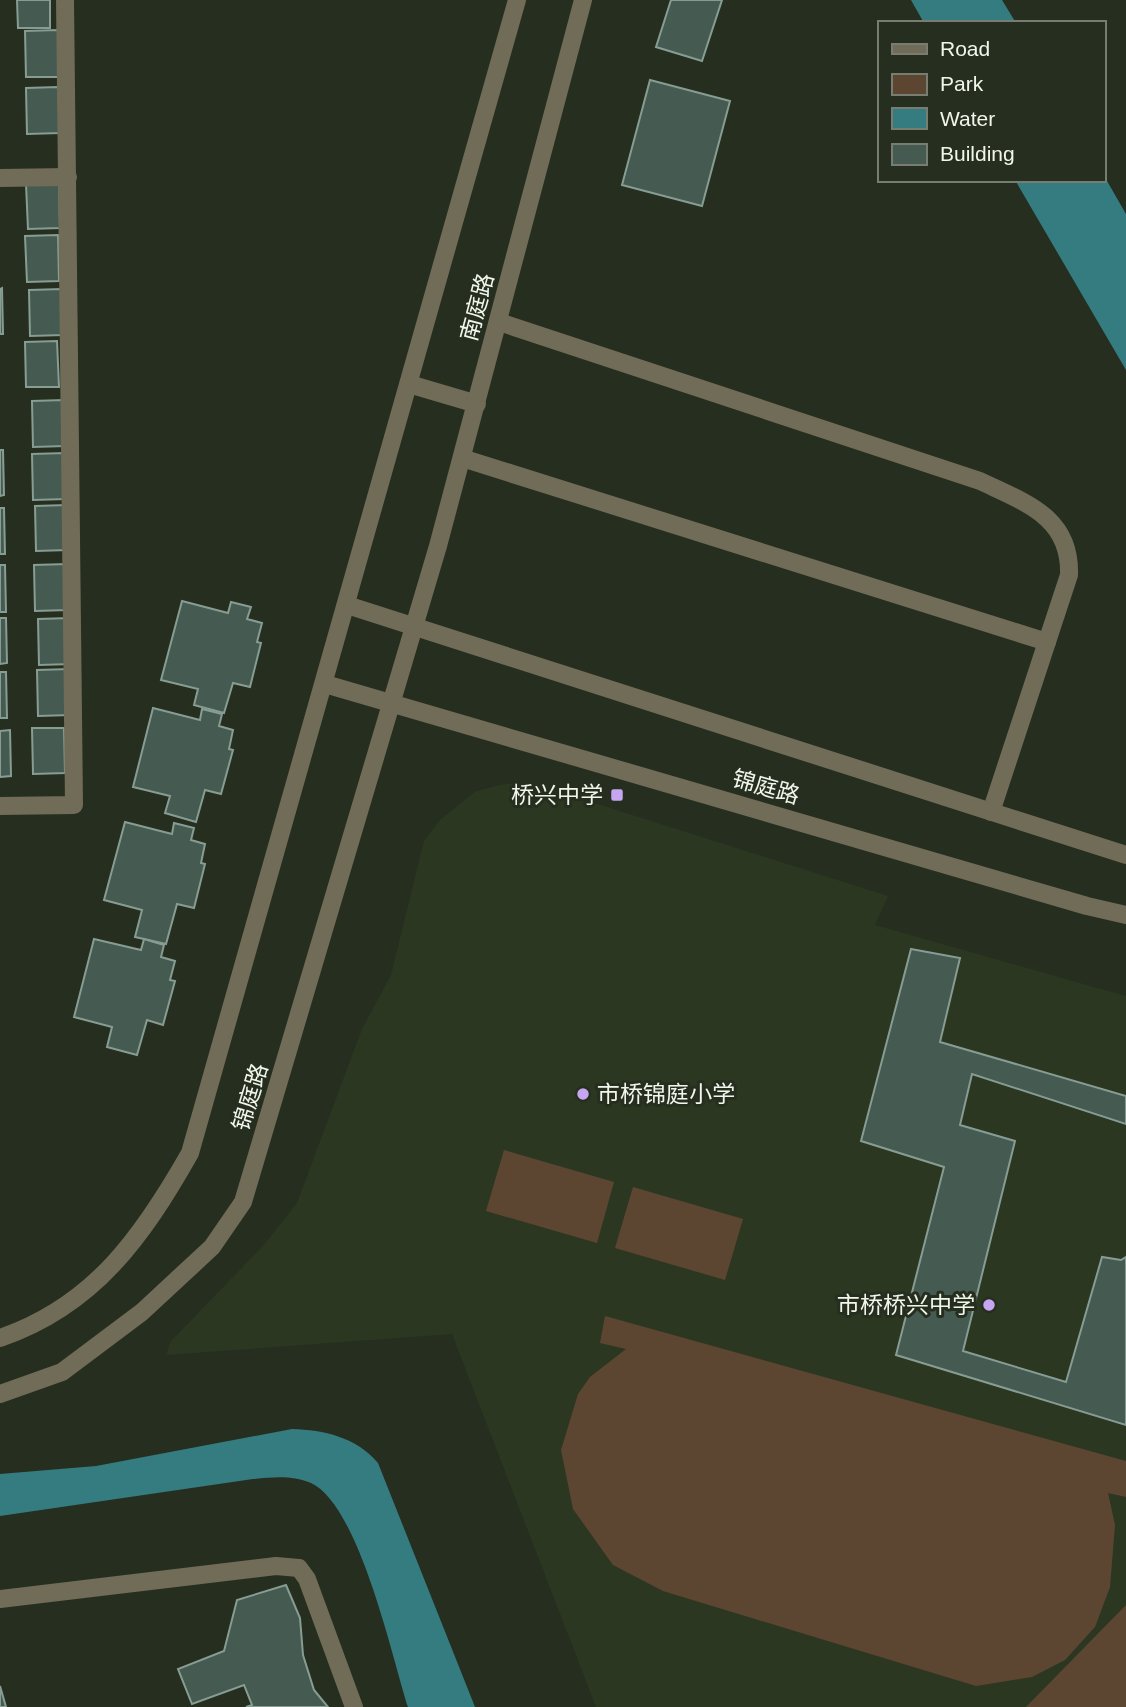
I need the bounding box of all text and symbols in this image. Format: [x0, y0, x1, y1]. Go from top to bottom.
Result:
legend [878, 21, 1105, 182]
text: Road [940, 37, 990, 60]
text: Park [940, 72, 984, 95]
text: Water [940, 107, 995, 130]
text: Building [940, 142, 1015, 165]
street label: 南庭路 [456, 270, 498, 344]
street label: 锦庭路 [729, 765, 803, 809]
place label: 桥兴中学 [511, 782, 603, 808]
marker: 桥兴中学 [609, 787, 625, 803]
street label: 锦庭路 [227, 1060, 273, 1134]
place label: 市桥锦庭小学 [597, 1081, 735, 1107]
marker: 市桥锦庭小学 [575, 1086, 591, 1102]
place label: 市桥桥兴中学 [837, 1292, 975, 1318]
marker: 市桥桥兴中学 [981, 1297, 997, 1313]

